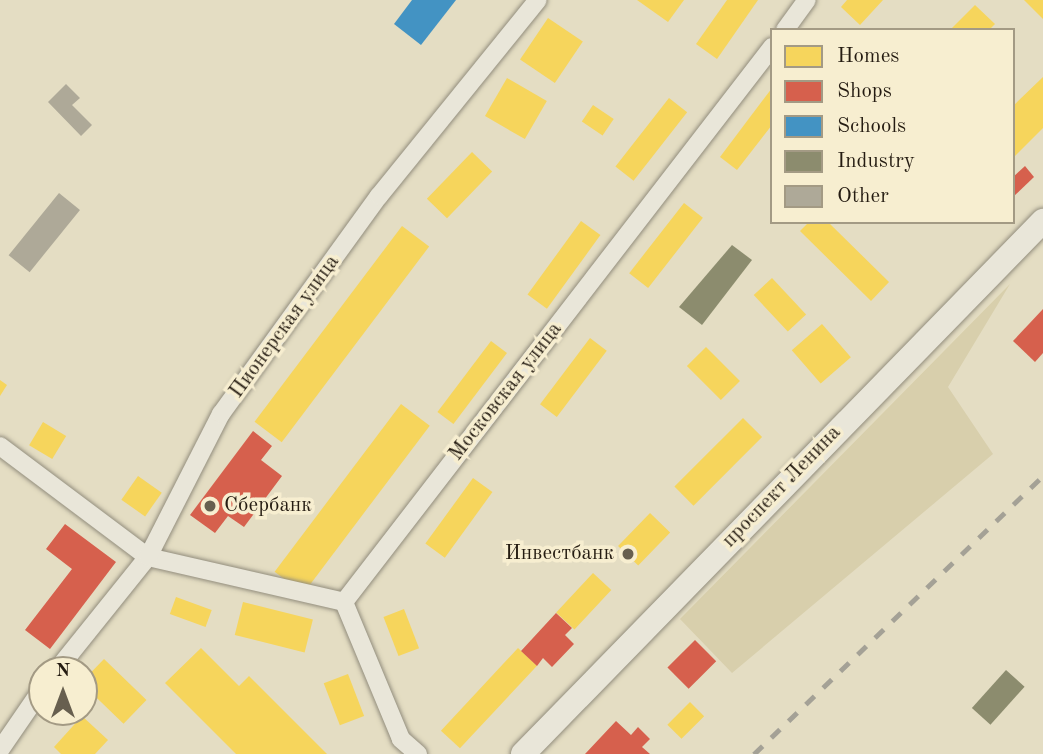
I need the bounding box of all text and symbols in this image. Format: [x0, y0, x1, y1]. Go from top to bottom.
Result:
legend [770, 28, 1015, 224]
text: Homes [837, 46, 899, 67]
text: Shops [837, 81, 892, 102]
text: Schools [837, 116, 906, 137]
text: Industry [837, 151, 915, 172]
text: Other [837, 186, 889, 207]
street label: Пионерская улица [225, 250, 345, 404]
street label: Московская улица [444, 318, 568, 466]
street label: проспект Ленина [717, 421, 847, 553]
place label: Сбербанк [224, 493, 312, 519]
marker: Сбербанк [202, 498, 218, 514]
place label: Инвестбанк [505, 541, 614, 567]
marker: Инвестбанк [620, 546, 636, 562]
north arrow [28, 656, 98, 726]
text: N [56, 662, 70, 681]

